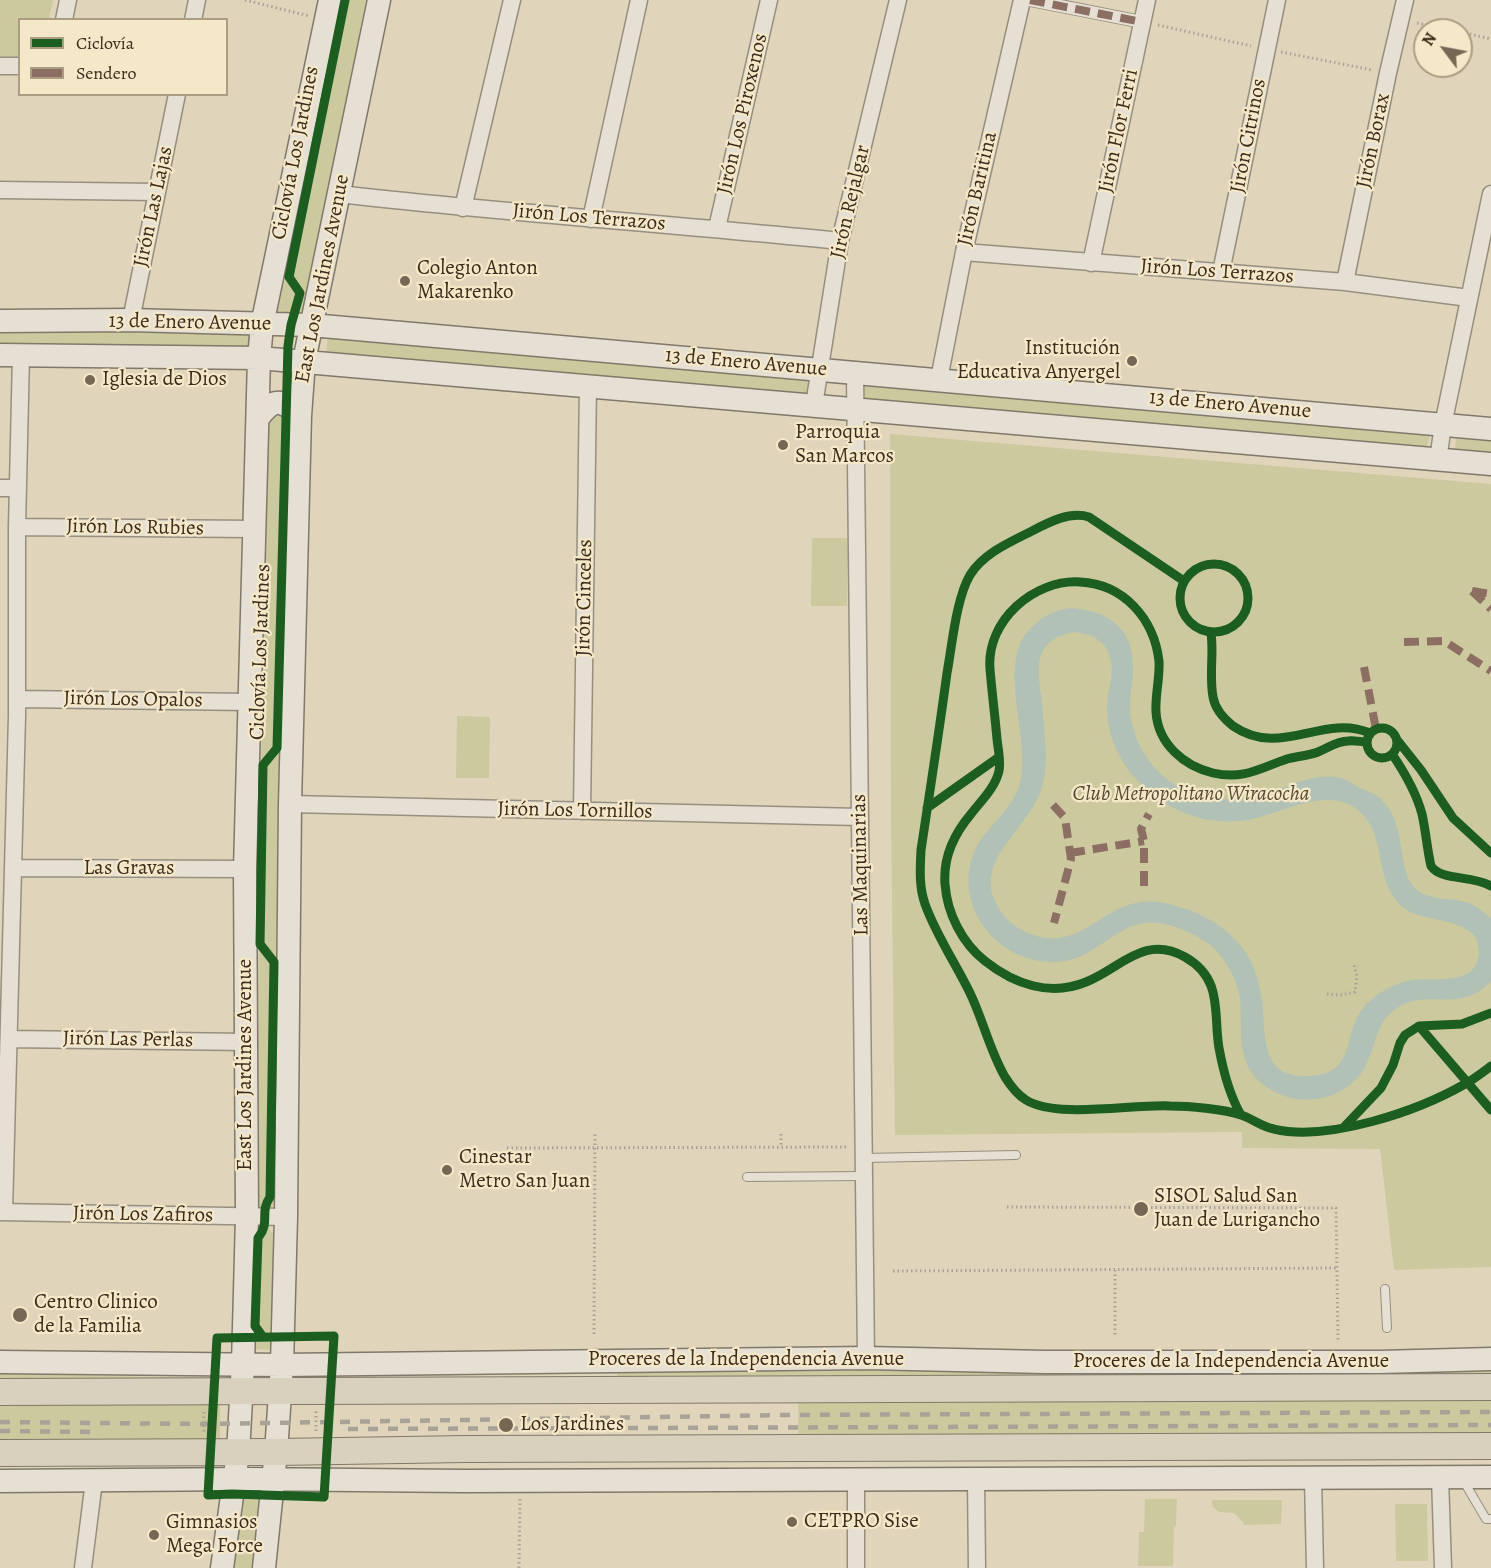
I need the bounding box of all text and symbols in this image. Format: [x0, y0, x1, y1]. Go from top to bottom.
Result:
legend [18, 18, 228, 96]
north arrow [1413, 18, 1473, 78]
text: N [1417, 29, 1442, 50]
text: Ciclovía [76, 31, 134, 55]
street label: Jirón Los Piroxenos [712, 31, 774, 197]
text: Sendero [76, 61, 137, 85]
street label: Ciclovía Los Jardines [267, 64, 325, 242]
street label: Jirón Flor Ferri [1094, 67, 1144, 195]
street label: Jirón Citrinos [1226, 77, 1272, 195]
street label: Jirón Borax [1352, 91, 1396, 191]
street label: Jirón Baritina [953, 129, 1003, 249]
street label: Jirón Rejalgar [826, 143, 876, 261]
street label: Jirón Las Lajas [129, 144, 179, 270]
street label: East Los Jardines Avenue [290, 172, 356, 386]
street label: Jirón Los Terrazos [511, 199, 667, 237]
street label: Jirón Los Terrazos [1139, 254, 1295, 290]
place label: Colegio Anton Makarenko [417, 256, 538, 306]
marker: Colegio Anton Makarenko [398, 274, 412, 288]
street label: 13 de Enero Avenue [108, 309, 272, 337]
place label: Institución Educativa Anyergel [957, 336, 1120, 386]
street label: 13 de Enero Avenue [664, 343, 828, 383]
marker: Institución Educativa Anyergel [1125, 354, 1139, 368]
place label: Iglesia de Dios [102, 367, 227, 393]
marker: Iglesia de Dios [83, 373, 97, 387]
street label: 13 de Enero Avenue [1148, 385, 1312, 425]
place label: Parroquia San Marcos [795, 420, 894, 470]
marker: Parroquia San Marcos [776, 438, 790, 452]
street label: Jirón Los Rubies [66, 514, 204, 542]
street label: Jirón Cinceles [571, 539, 599, 657]
street label: Ciclovía Los Jardines [245, 564, 277, 740]
street label: Jirón Los Opalos [63, 686, 203, 714]
park label: Club Metropolitano Wiracocha [1073, 782, 1309, 808]
street label: Las Maquinarias [847, 794, 875, 936]
street label: Jirón Los Tornillos [497, 797, 653, 825]
street label: Las Gravas [83, 856, 175, 882]
street label: East Los Jardines Avenue [233, 959, 259, 1171]
street label: Jirón Las Perlas [62, 1026, 194, 1054]
place label: Cinestar Metro San Juan [459, 1145, 590, 1195]
marker: Cinestar Metro San Juan [440, 1163, 454, 1177]
place label: SISOL Salud San Juan de Lurigancho [1154, 1184, 1320, 1234]
marker: SISOL Salud San Juan de Lurigancho [1132, 1200, 1150, 1218]
street label: Jirón Los Zafiros [72, 1201, 214, 1229]
place label: Centro Clinico de la Familia [34, 1290, 158, 1340]
marker: Centro Clinico de la Familia [11, 1306, 29, 1324]
street label: Proceres de la Independencia Avenue [588, 1347, 904, 1373]
street label: Proceres de la Independencia Avenue [1073, 1349, 1389, 1375]
place label: Los Jardines [520, 1412, 624, 1438]
marker: Los Jardines [497, 1416, 515, 1434]
place label: CETPRO Sise [804, 1509, 919, 1535]
place label: Gimnasios Mega Force [166, 1510, 263, 1560]
marker: CETPRO Sise [785, 1515, 799, 1529]
marker: Gimnasios Mega Force [147, 1528, 161, 1542]

